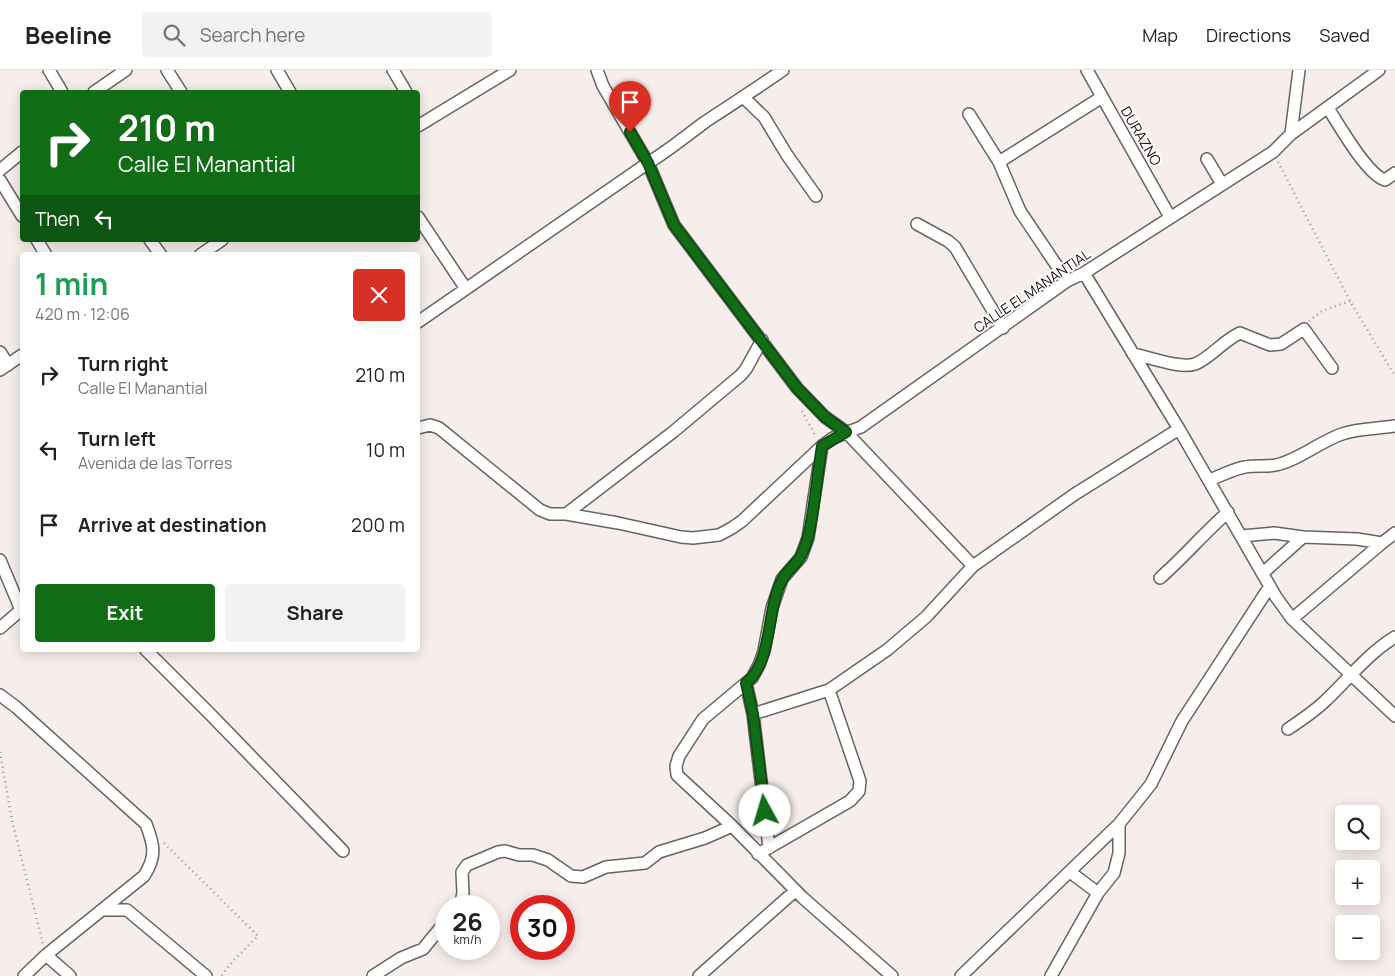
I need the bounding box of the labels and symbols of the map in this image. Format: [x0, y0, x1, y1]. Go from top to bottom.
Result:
pin [609, 81, 651, 132]
street label: DURAZNO [1117, 103, 1166, 169]
street label: CALLE EL MANANTIAL [970, 244, 1094, 337]
position arrow [738, 784, 790, 836]
speed limit sign: 30 [510, 895, 575, 960]

